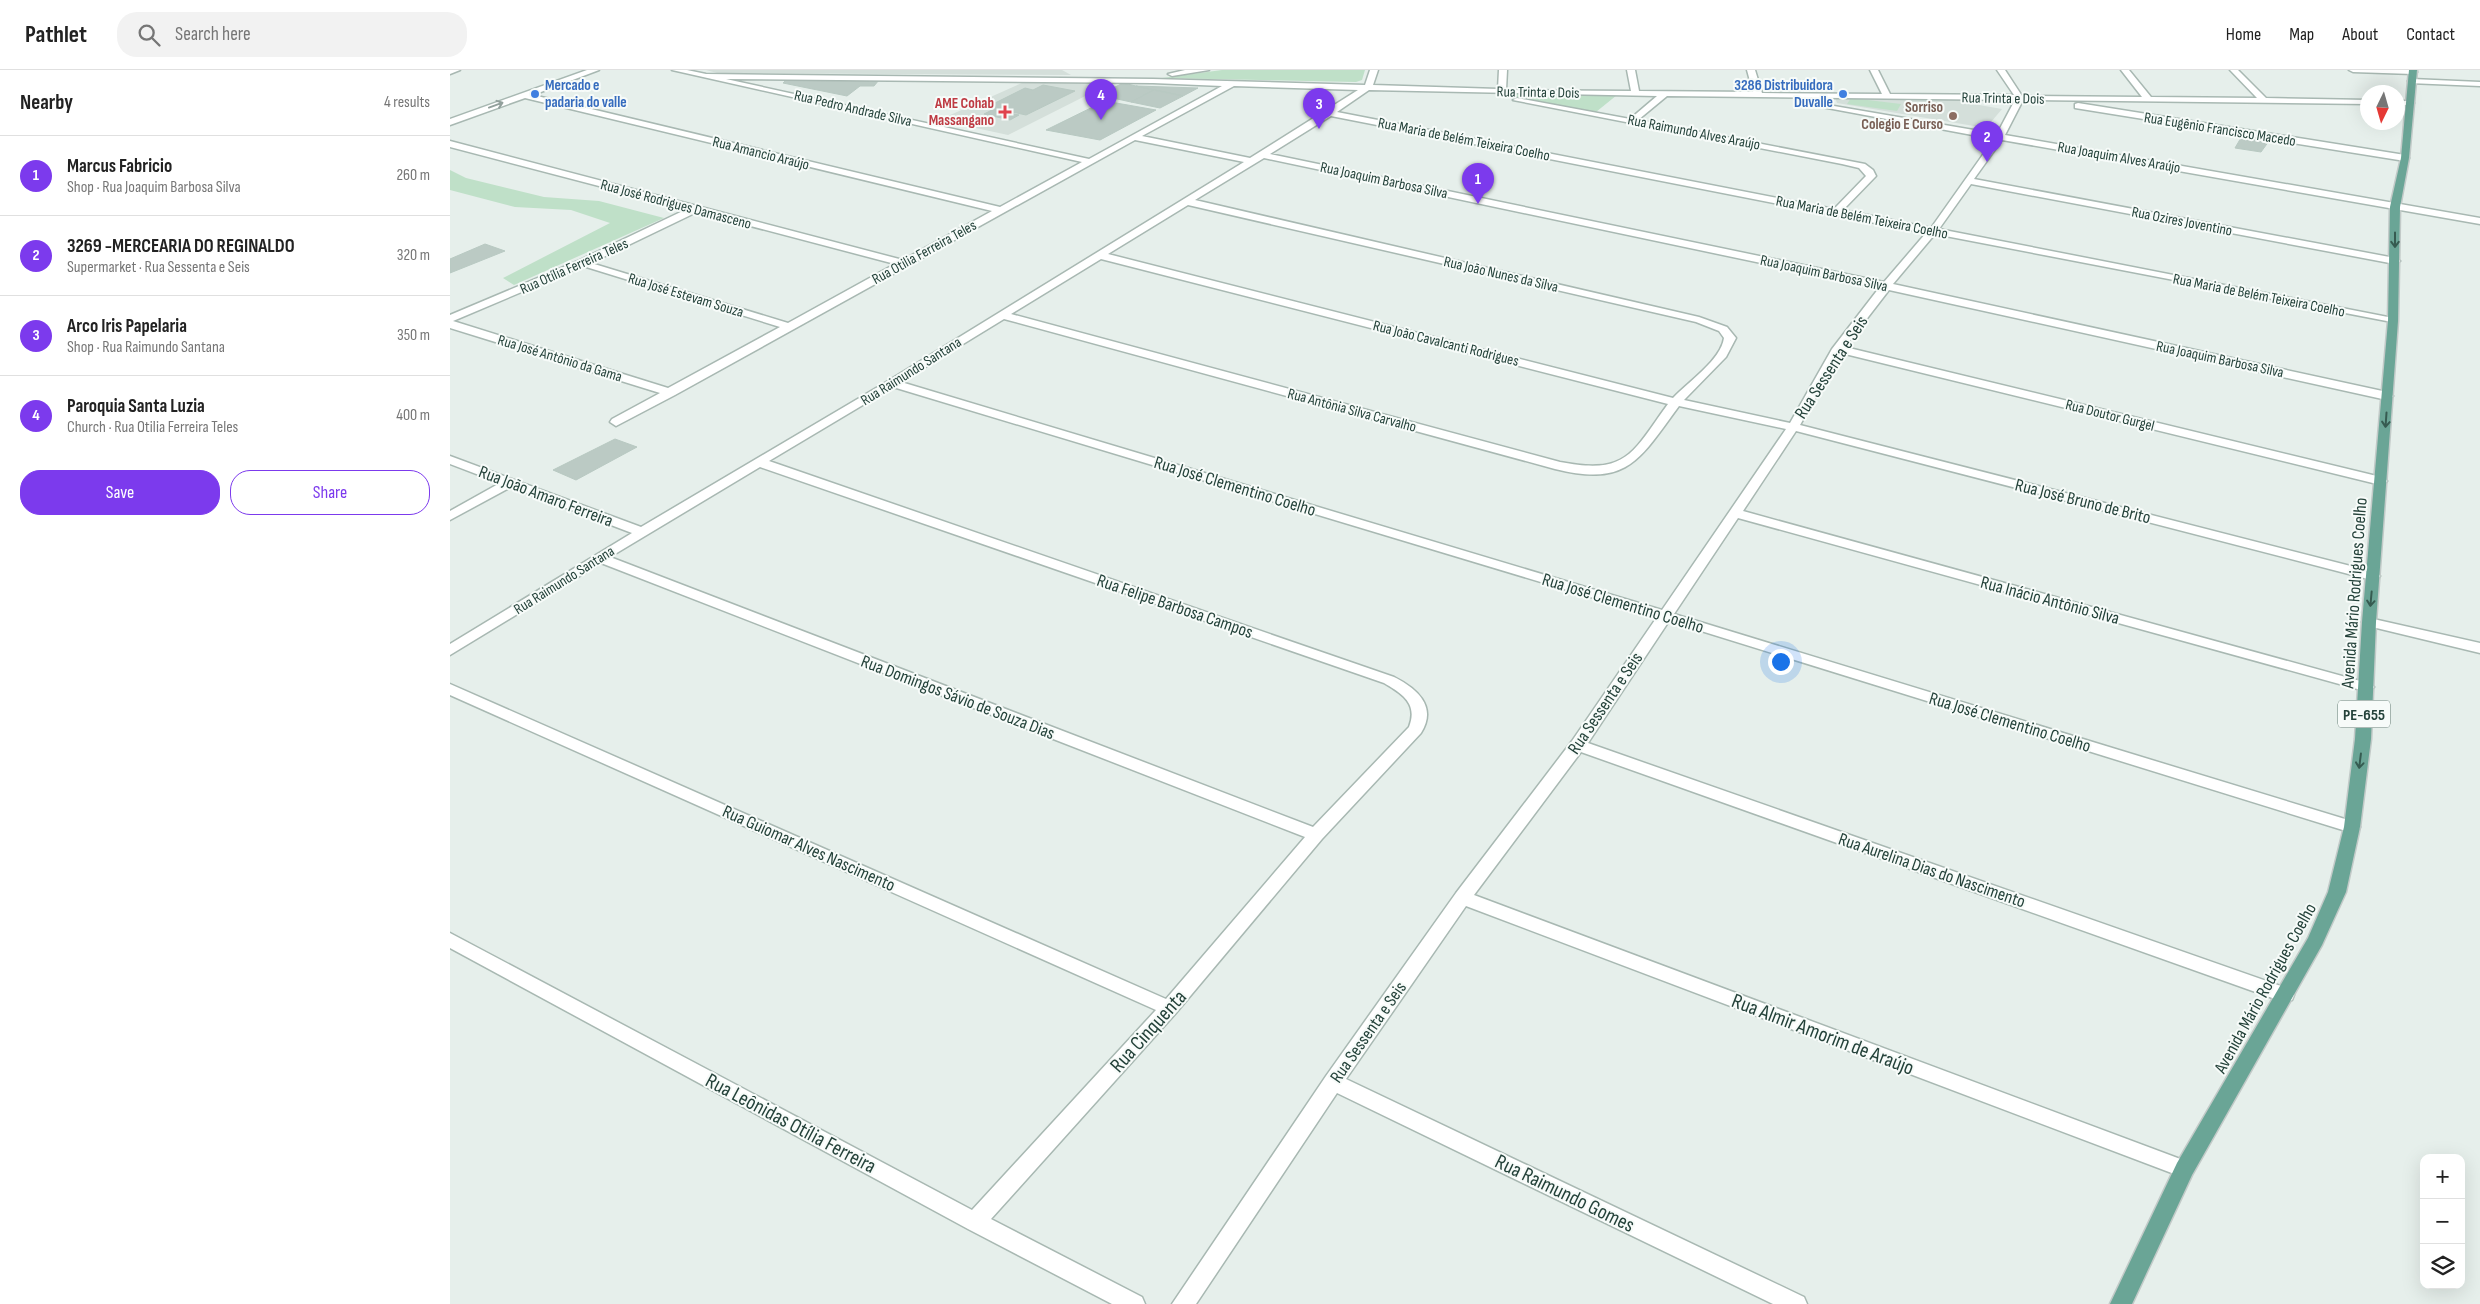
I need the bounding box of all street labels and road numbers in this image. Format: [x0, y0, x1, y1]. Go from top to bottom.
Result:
street label: Rua Trinta e Dois [1496, 82, 1580, 103]
street label: Rua Pedro Andrade Silva [792, 86, 914, 131]
street label: Rua Trinta e Dois [1961, 88, 2045, 109]
street label: Rua Eugênio Francisco Macedo [2143, 108, 2297, 151]
street label: Rua Raimundo Alves Araújo [1626, 110, 1762, 155]
street label: Rua Maria de Belém Teixeira Coelho [1376, 113, 1551, 165]
street label: Rua Amancio Araújo [711, 132, 811, 175]
street label: Rua Joaquim Alves Araújo [2056, 137, 2182, 178]
street label: Rua Joaquim Barbosa Silva [1318, 158, 1450, 203]
street label: Rua José Rodrigues Damasceno [598, 175, 753, 234]
street label: Rua Maria de Belém Teixeira Coelho [1774, 191, 1949, 243]
street label: Rua Ozires Joventino [2130, 202, 2234, 241]
street label: Rua Otilia Ferreira Teles [869, 216, 980, 289]
street label: Rua Otília Ferreira Teles [517, 234, 631, 299]
street label: Rua Joaquim Barbosa Silva [1758, 251, 1890, 296]
street label: Rua João Nunes da Silva [1442, 252, 1560, 297]
street label: Rua José Estevam Souza [626, 269, 746, 322]
street label: Rua Maria de Belém Teixeira Coelho [2171, 269, 2346, 321]
street label: Rua Sessenta e Seis [1790, 312, 1872, 423]
street label: Rua João Cavalcanti Rodrigues [1371, 316, 1521, 371]
street label: Rua José Antônio da Gama [495, 331, 625, 387]
street label: Rua Raimundo Santana [857, 333, 965, 410]
street label: Rua Joaquim Barbosa Silva [2154, 337, 2286, 382]
street label: Rua Antônia Silva Carvalho [1285, 384, 1418, 437]
street label: Rua Doutor Gurgel [2063, 395, 2156, 436]
street label: Rua José Clementino Coelho [1151, 452, 1318, 521]
street label: Rua João Amaro Ferreira [476, 461, 616, 532]
street label: Rua José Bruno de Brito [2013, 474, 2153, 528]
street label: Avenida Mário Rodrigues Coelho [2337, 497, 2372, 690]
street label: Rua Raimundo Santana [510, 542, 618, 619]
street label: Rua José Clementino Coelho [1539, 569, 1706, 638]
street label: Rua Felipe Barbosa Campos [1094, 570, 1256, 643]
street label: Rua Inácio Antônio Silva [1978, 572, 2122, 629]
street label: Rua Sessenta e Seis [1564, 648, 1647, 758]
street label: Rua Domingos Sávio de Souza Dias [858, 651, 1058, 744]
street label: Rua José Clementino Coelho [1926, 688, 2093, 757]
road number: PE-655 [2338, 700, 2390, 728]
street label: Rua Guiomar Alves Nascimento [719, 801, 898, 896]
street label: Rua Aurelina Dias do Nascimento [1836, 829, 2028, 912]
street label: Avenida Mário Rodrigues Coelho [2209, 900, 2321, 1078]
street label: Rua Sessenta e Seis [1326, 978, 1411, 1087]
street label: Rua Cinquenta [1105, 985, 1192, 1078]
street label: Rua Almir Amorim de Araújo [1728, 988, 1917, 1081]
street label: Rua Leônidas Otília Ferreira [701, 1068, 880, 1179]
street label: Rua Raimundo Gomes [1491, 1149, 1639, 1238]

